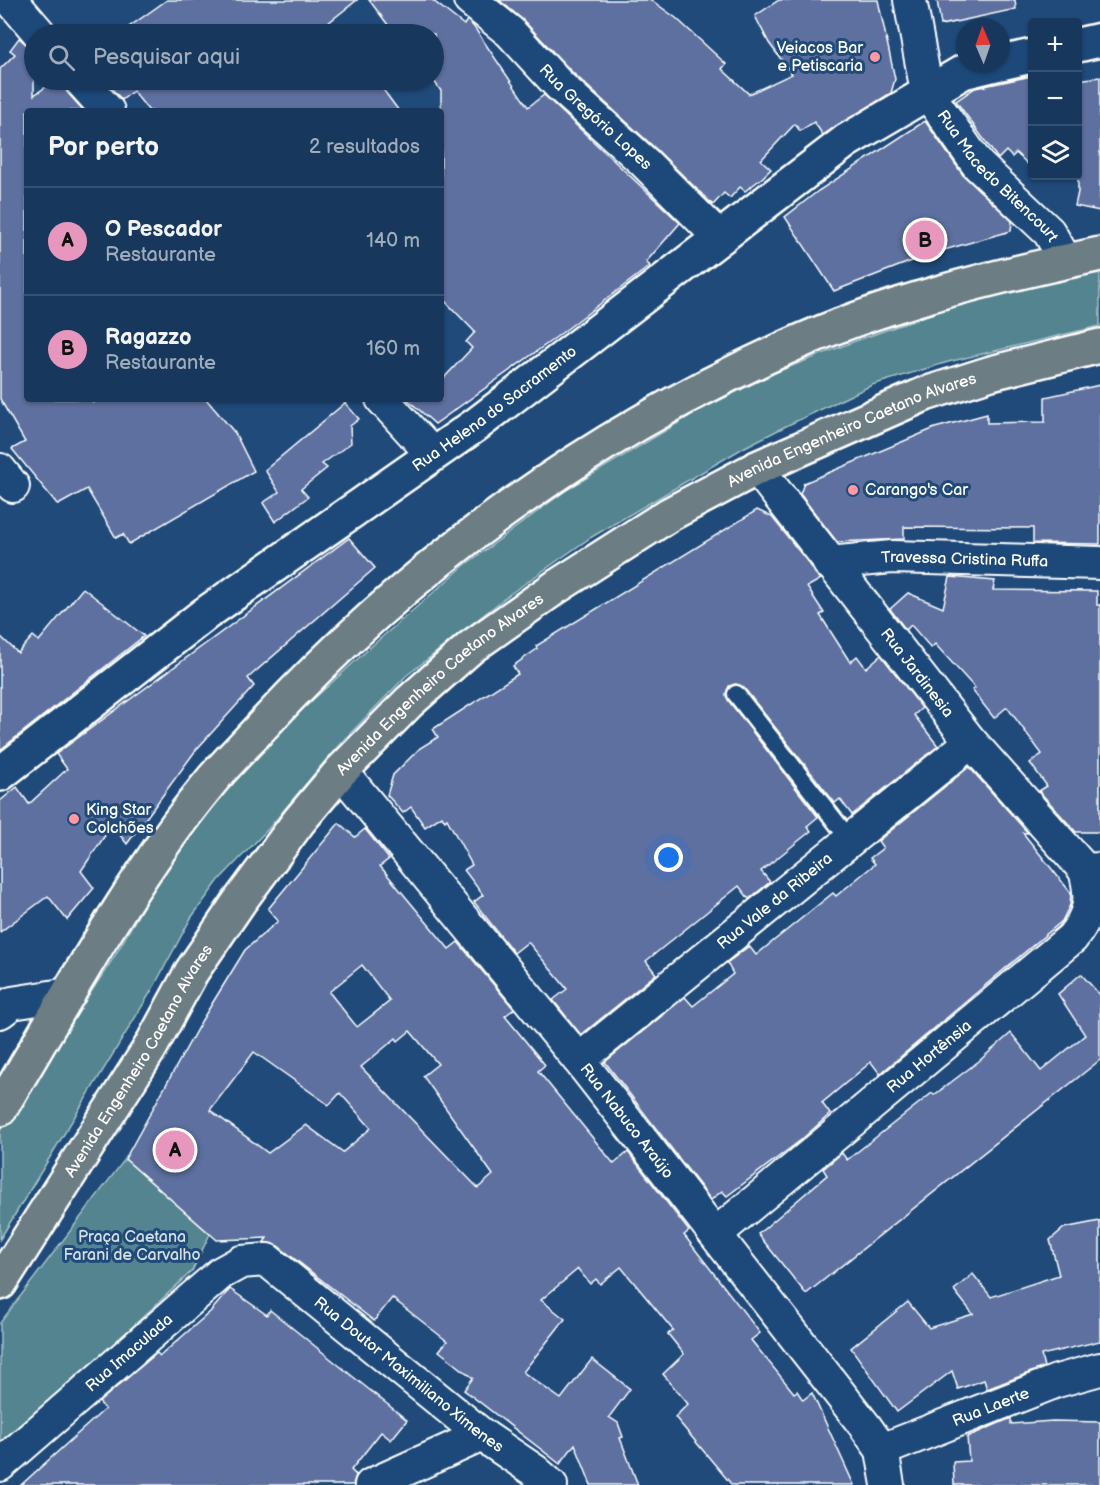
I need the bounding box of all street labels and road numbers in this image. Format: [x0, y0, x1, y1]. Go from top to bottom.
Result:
street label: Rua Gregório Lopes [535, 60, 656, 174]
street label: Rua Macedo Bitencourt [933, 107, 1062, 245]
street label: Rua Helena do Sacramento [409, 342, 580, 476]
street label: Avenida Engenheiro Caetano Alvares [724, 369, 979, 491]
street label: Travessa Cristina Ruffa [880, 547, 1048, 571]
street label: Avenida Engenheiro Caetano Alvares [332, 589, 547, 779]
street label: Rua Jardinesia [876, 625, 958, 721]
street label: Rua Vale da Ribeira [713, 849, 836, 954]
street label: Avenida Engenheiro Caetano Alvares [60, 941, 218, 1179]
street label: Rua Hortênsia [883, 1016, 975, 1097]
street label: Rua Nabuco Araújo [576, 1060, 678, 1182]
street label: Rua Doutor Maximiliano Ximenes [310, 1293, 507, 1456]
street label: Rua Imaculada [82, 1310, 177, 1396]
street label: Rua Laerte [950, 1383, 1032, 1431]

